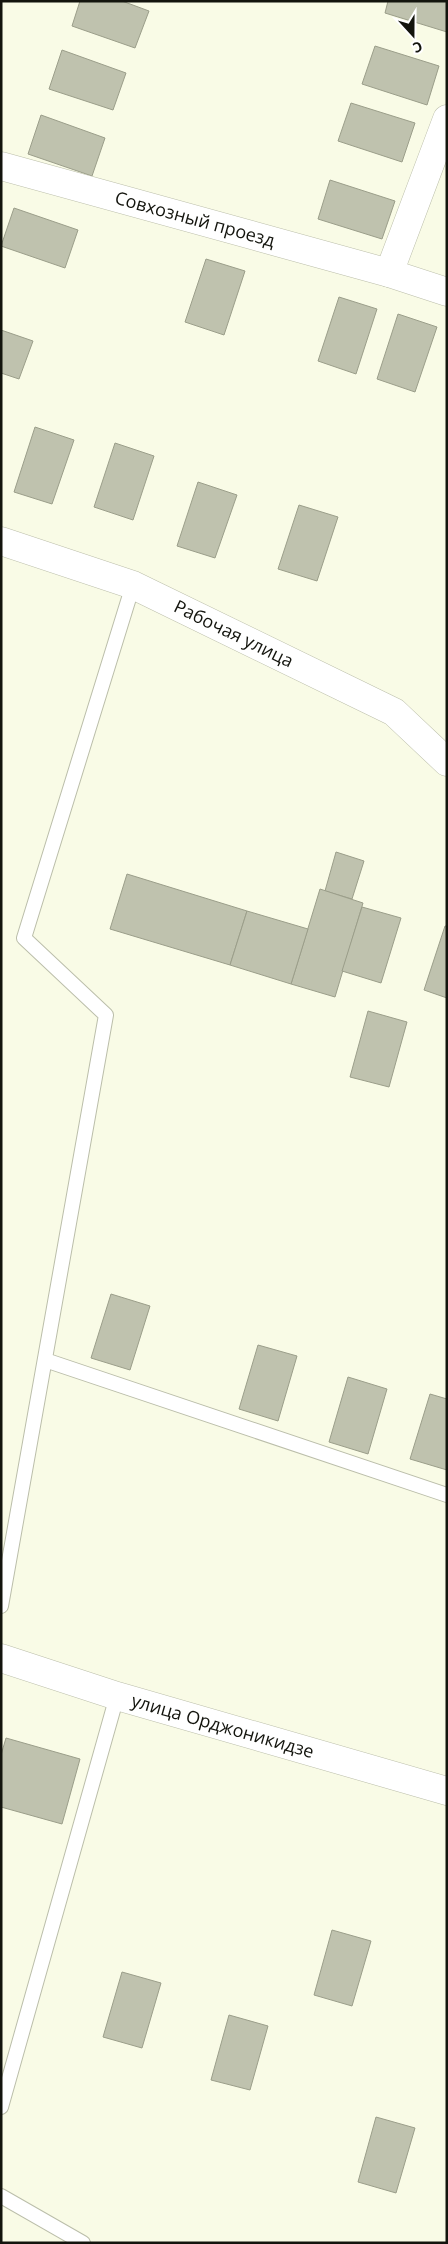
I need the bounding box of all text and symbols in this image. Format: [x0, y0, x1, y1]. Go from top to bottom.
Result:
north arrow [388, 10, 438, 60]
text: С [410, 37, 425, 58]
street label: Совхозный проезд [112, 185, 278, 252]
street label: Рабочая улица [170, 594, 298, 672]
street label: улица Орджоникидзе [129, 1688, 317, 1763]

